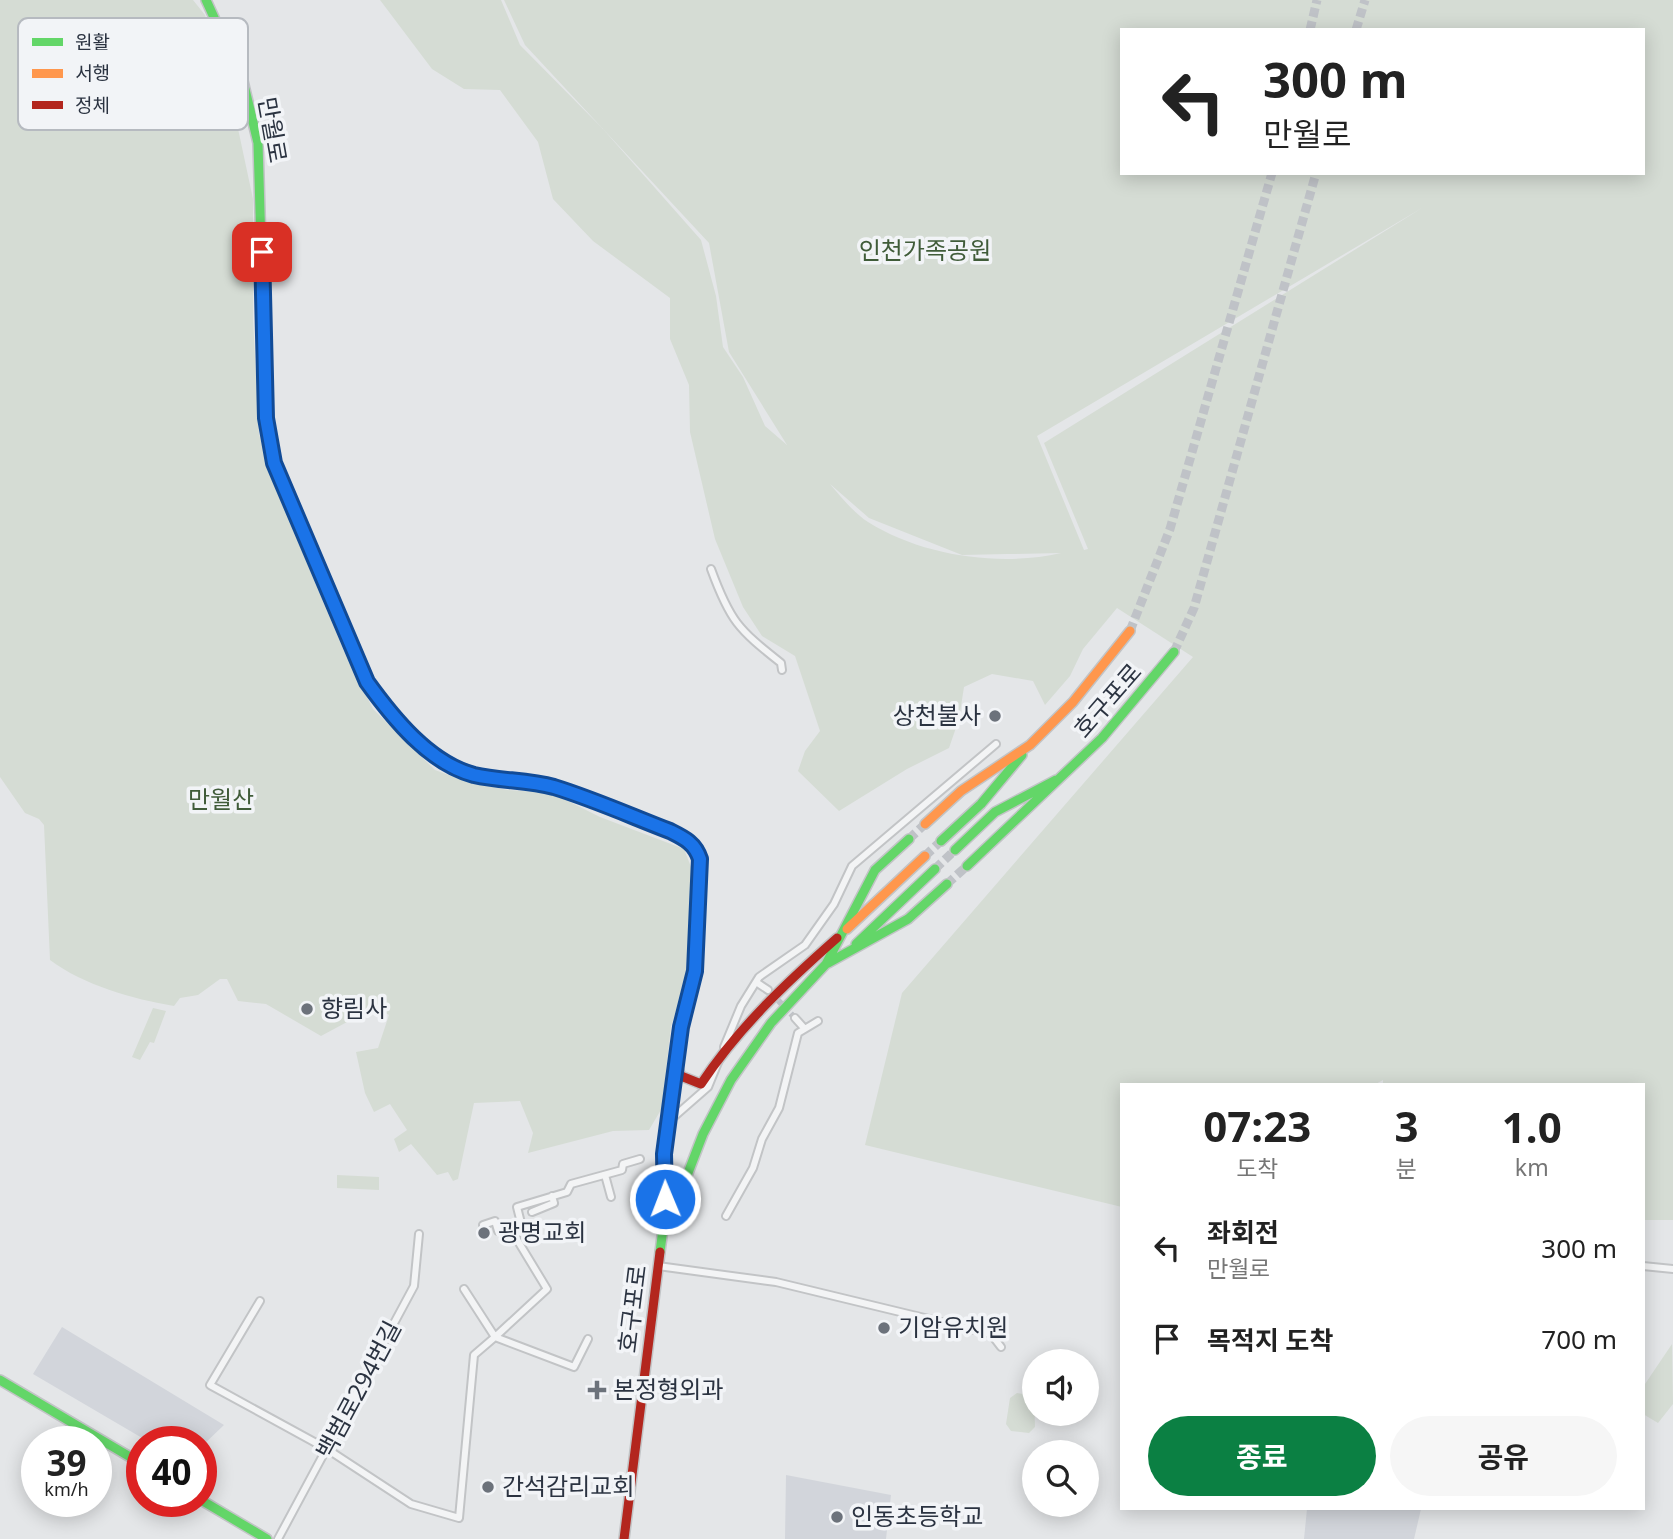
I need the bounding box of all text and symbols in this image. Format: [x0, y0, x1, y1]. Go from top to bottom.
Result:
legend [18, 18, 248, 130]
text: 원활 [75, 29, 110, 55]
text: 300 m [1263, 46, 1408, 112]
icon: left [1148, 56, 1239, 147]
text: 서행 [75, 60, 110, 86]
text: 정체 [75, 92, 110, 118]
street label: 만월로 [251, 94, 295, 165]
text: 만월로 [1263, 112, 1351, 155]
pin [232, 222, 292, 282]
icon: arrive [243, 233, 281, 271]
park label: 인천가족공원 [859, 233, 991, 266]
street label: 호구포로 [1065, 656, 1148, 744]
place label: 상천불사 [893, 698, 981, 731]
marker: 상천불사 [987, 708, 1003, 724]
park label: 만월산 [188, 782, 254, 815]
place label: 향림사 [321, 991, 387, 1024]
marker: 향림사 [299, 1001, 315, 1017]
text: 07:23 [1203, 1097, 1311, 1154]
text: 3 [1395, 1097, 1419, 1154]
text: 1.0 [1502, 1098, 1562, 1155]
text: km [1515, 1151, 1549, 1183]
text: 도착 [1236, 1152, 1278, 1184]
text: 분 [1396, 1152, 1417, 1184]
position arrow [628, 1162, 702, 1236]
text: 좌회전 [1207, 1214, 1279, 1250]
place label: 광명교회 [498, 1215, 586, 1248]
marker: 광명교회 [476, 1225, 492, 1241]
icon: left [1148, 1229, 1186, 1267]
text: 300 m [1541, 1230, 1617, 1266]
text: 만월로 [1207, 1252, 1270, 1284]
street label: 호구포로 [610, 1263, 653, 1355]
place label: 기암유치원 [898, 1310, 1008, 1343]
street label: 백범로294번길 [308, 1315, 408, 1464]
marker: 기암유치원 [876, 1320, 892, 1336]
icon: arrive [1148, 1320, 1186, 1358]
text: 700 m [1541, 1321, 1617, 1357]
text: 목적지 도착 [1207, 1322, 1333, 1358]
map controls [1022, 1349, 1099, 1517]
button: sound [1022, 1349, 1099, 1426]
place label: 본정형외과 [613, 1372, 723, 1405]
marker: 본정형외과 [587, 1380, 607, 1400]
button: 종료 [1148, 1416, 1376, 1496]
button: 공유 [1390, 1416, 1617, 1496]
speed limit sign: 40 [126, 1426, 217, 1517]
text: 39 [46, 1439, 87, 1486]
button: search [1022, 1440, 1099, 1517]
place label: 간석감리교회 [502, 1469, 634, 1502]
text: km/h [44, 1477, 89, 1501]
marker: 간석감리교회 [480, 1479, 496, 1495]
place label: 인동초등학교 [851, 1499, 983, 1532]
marker: 인동초등학교 [829, 1509, 845, 1525]

